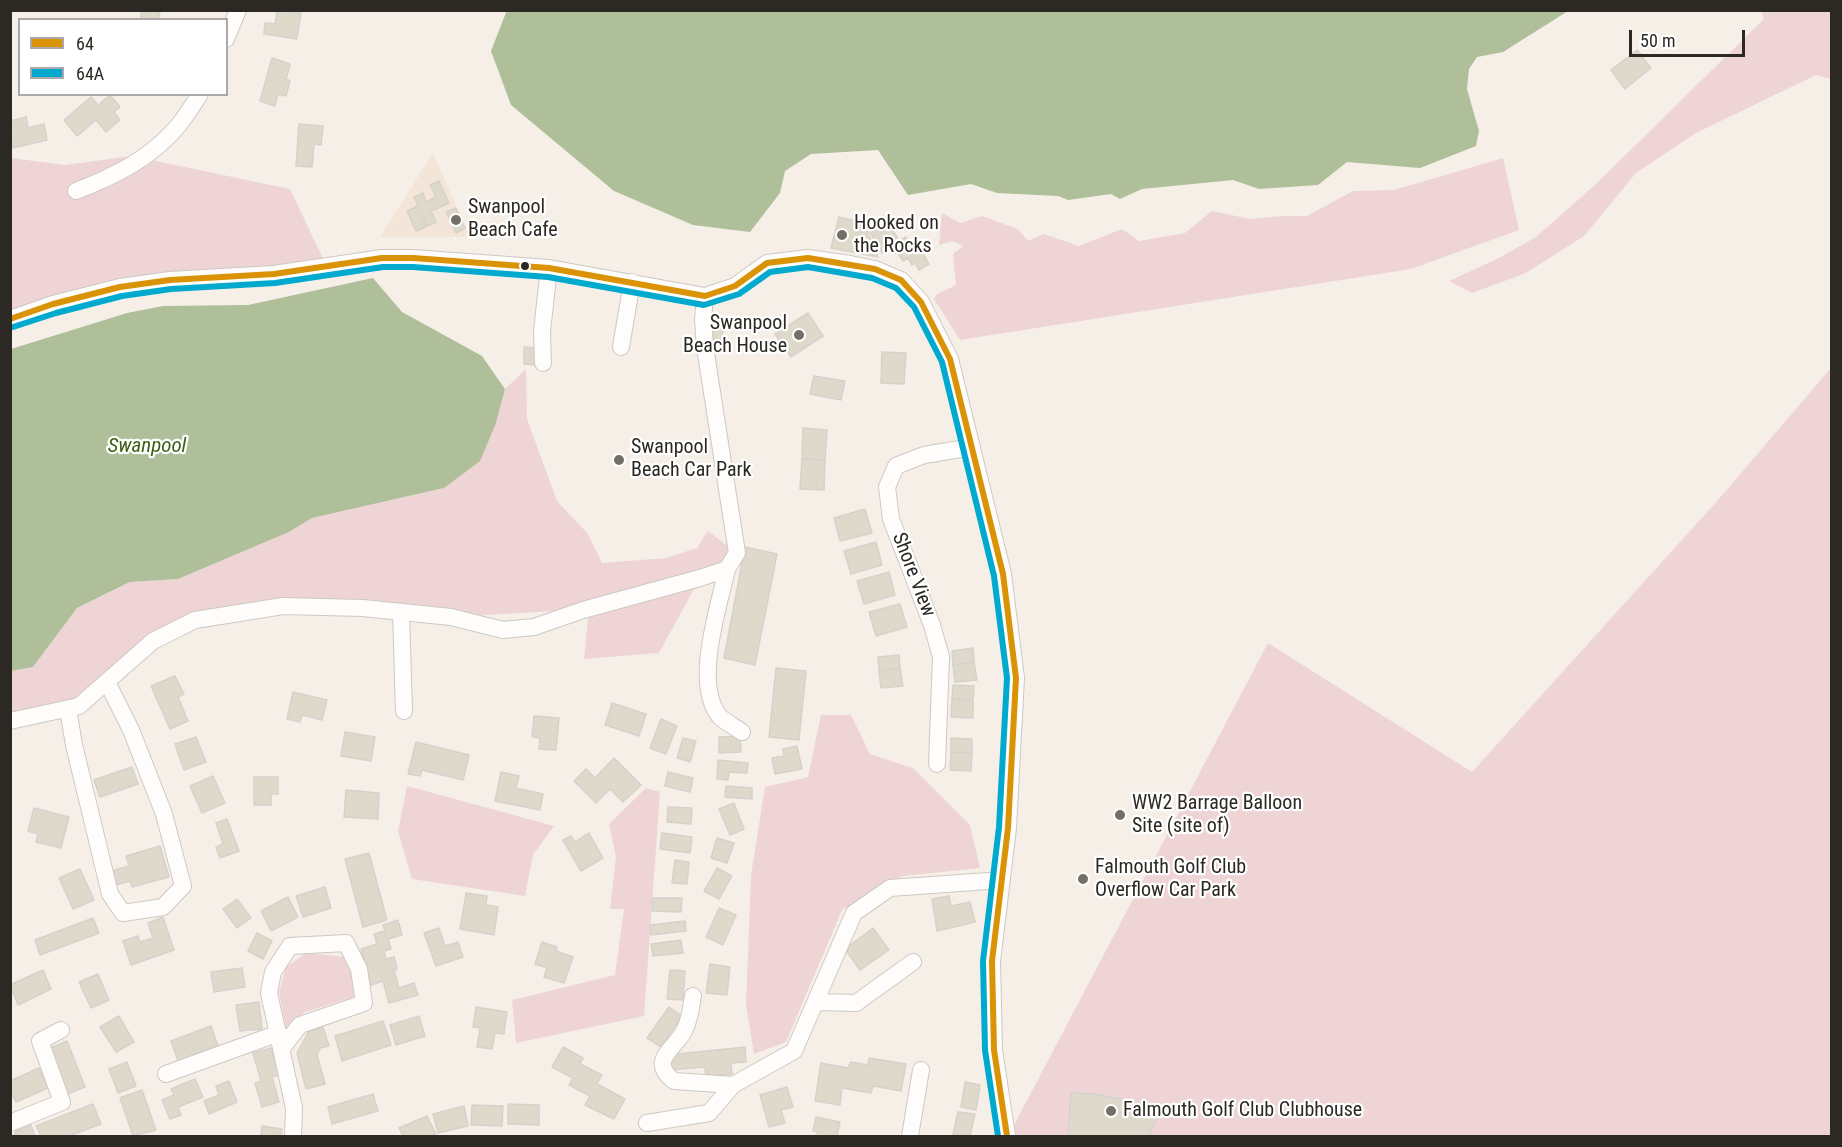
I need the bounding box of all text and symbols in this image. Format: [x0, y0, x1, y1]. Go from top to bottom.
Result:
legend [18, 18, 228, 96]
scale bar [1632, 18, 1748, 56]
text: 50 m [1640, 30, 1675, 51]
text: 64 [76, 33, 94, 54]
text: 64A [76, 63, 104, 84]
place label: Swanpool Beach Cafe [468, 196, 558, 243]
place label: Hooked on the Rocks [854, 212, 939, 259]
marker: Swanpool Beach Cafe [449, 213, 463, 227]
marker: Hooked on the Rocks [835, 228, 849, 242]
unlabelled marker [519, 260, 531, 272]
place label: Swanpool Beach House [683, 312, 787, 359]
marker: Swanpool Beach House [792, 328, 806, 342]
water label: Swanpool [108, 434, 186, 460]
place label: Swanpool Beach Car Park [631, 436, 752, 483]
marker: Swanpool Beach Car Park [612, 453, 626, 467]
street label: Shore View [886, 530, 940, 620]
place label: WW2 Barrage Balloon Site (site of) [1132, 792, 1302, 839]
marker: WW2 Barrage Balloon Site (site of) [1113, 808, 1127, 822]
place label: Falmouth Golf Club Overflow Car Park [1095, 856, 1246, 903]
marker: Falmouth Golf Club Overflow Car Park [1076, 872, 1090, 886]
place label: Falmouth Golf Club Clubhouse [1123, 1099, 1362, 1123]
marker: Falmouth Golf Club Clubhouse [1104, 1104, 1118, 1118]

